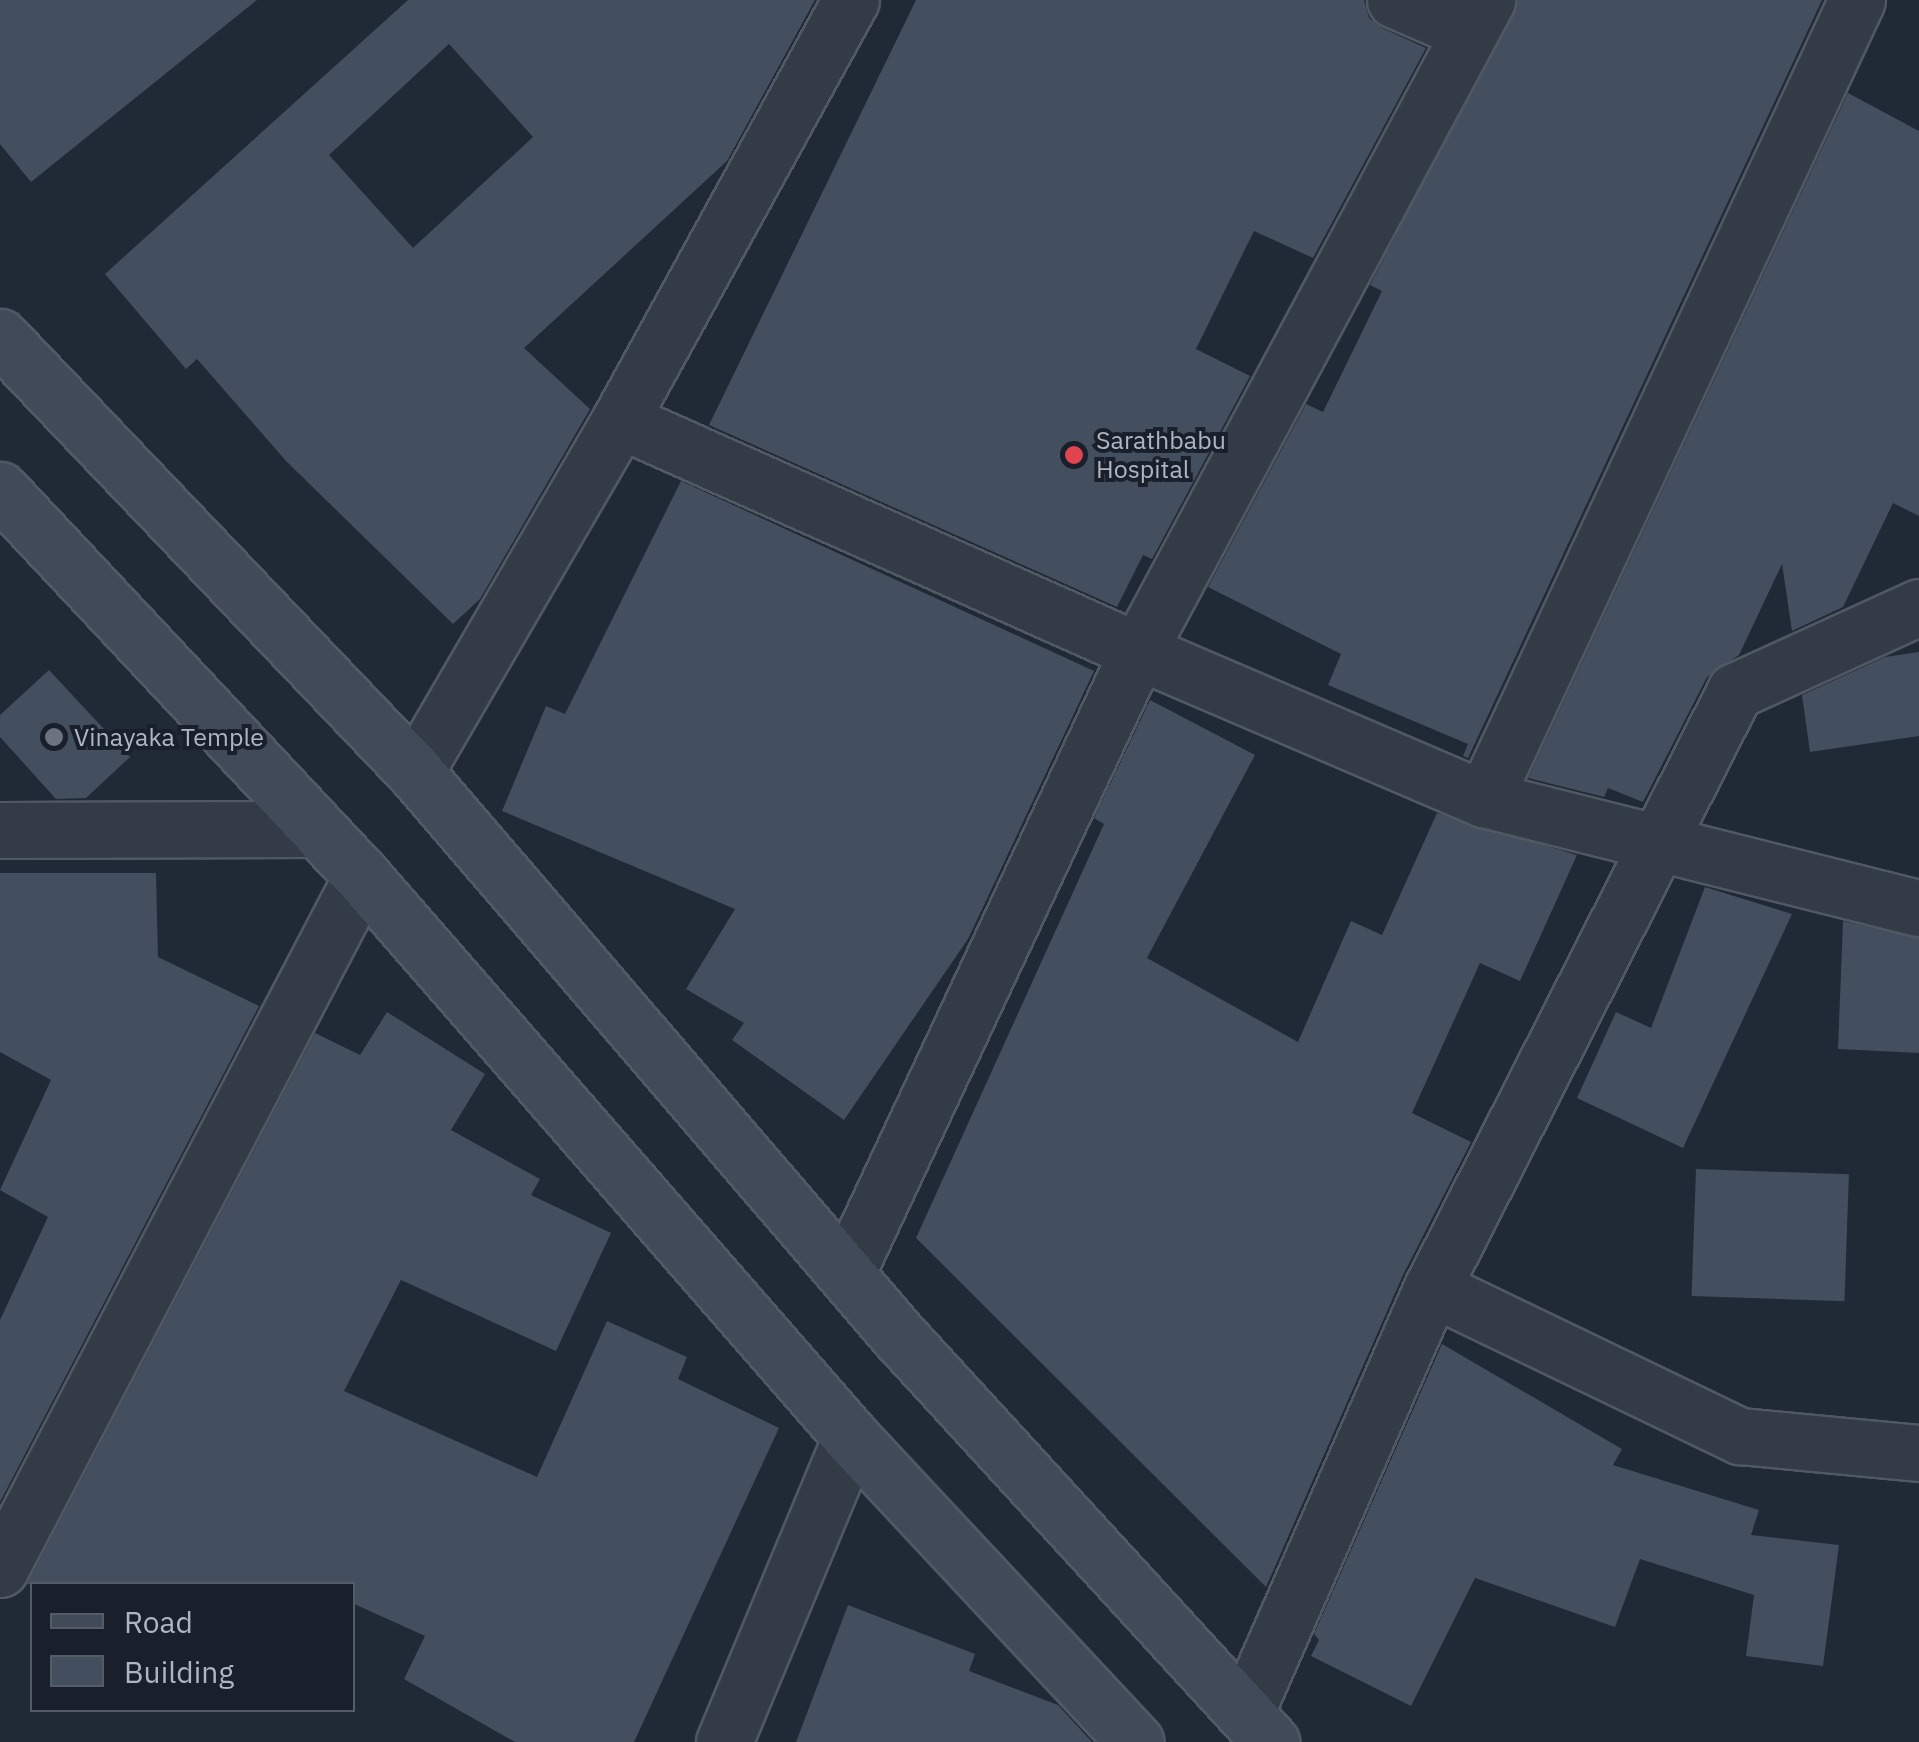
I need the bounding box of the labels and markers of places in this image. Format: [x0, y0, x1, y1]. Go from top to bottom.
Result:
place label: Sarathbabu Hospital [1096, 426, 1226, 485]
marker: Sarathbabu Hospital [1061, 442, 1087, 468]
place label: Vinayaka Temple [74, 722, 264, 752]
marker: Vinayaka Temple [43, 726, 65, 748]

